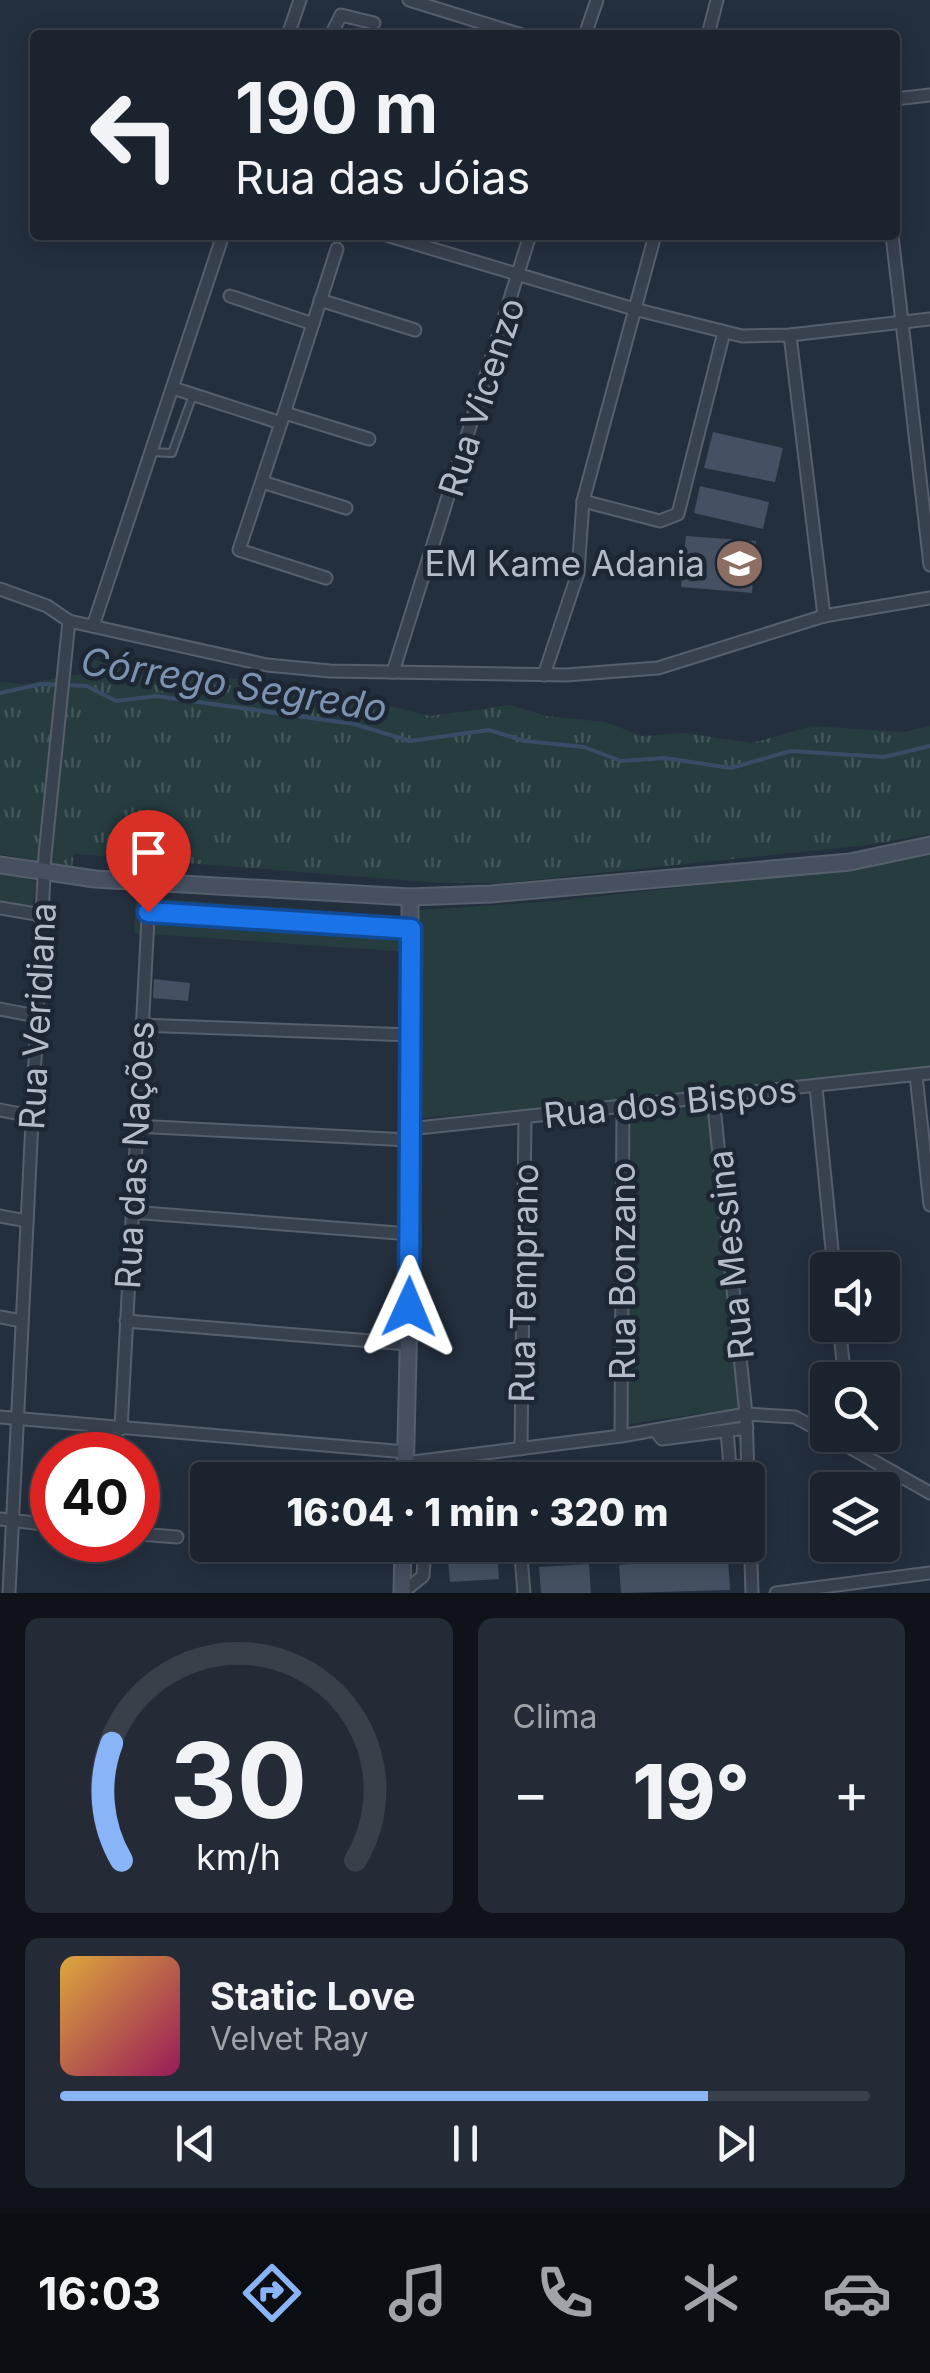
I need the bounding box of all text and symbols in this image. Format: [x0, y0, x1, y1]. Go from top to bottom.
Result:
text: 190 m [235, 65, 438, 150]
icon: left [70, 70, 200, 200]
text: Rua das Jóias [235, 150, 530, 205]
street label: Rua Vicenzo [429, 292, 533, 502]
school or university icon: EM Kame Adania [714, 537, 766, 589]
place label: EM Kame Adania [424, 542, 705, 584]
water label: Córrego Segredo [78, 637, 390, 731]
pin [106, 810, 191, 913]
icon: arrive [121, 825, 176, 880]
street label: Rua Veridiana [10, 901, 64, 1131]
street label: Rua das Nações [106, 1020, 162, 1290]
street label: Rua dos Bispos [541, 1068, 799, 1136]
street label: Rua Messina [698, 1148, 762, 1362]
street label: Rua Bonzano [601, 1162, 643, 1380]
street label: Rua Temprano [500, 1163, 546, 1403]
map controls [810, 1252, 900, 1562]
button: sound [810, 1252, 900, 1342]
position arrow [357, 1255, 461, 1359]
button: search [810, 1362, 900, 1452]
speed limit sign: 40 [30, 1432, 160, 1562]
button: layers [810, 1472, 900, 1562]
text: 16:04 · 1 min · 320 m [286, 1489, 669, 1535]
text: Clima [513, 1697, 597, 1736]
text: 30 [170, 1717, 307, 1843]
text: 19° [633, 1746, 750, 1837]
text: − [513, 1760, 549, 1826]
text: + [834, 1760, 870, 1826]
text: km/h [196, 1835, 281, 1879]
text: Static Love [210, 1973, 415, 2019]
text: Velvet Ray [210, 2019, 368, 2058]
icon: previous [168, 2116, 223, 2171]
icon: pause [438, 2116, 493, 2171]
icon: next [708, 2116, 763, 2171]
icon: directions [237, 2258, 307, 2328]
icon: music [383, 2258, 453, 2328]
icon: phone [530, 2258, 600, 2328]
icon: climate [676, 2258, 746, 2328]
icon: car [822, 2258, 892, 2328]
text: 16:03 [38, 2266, 161, 2321]

